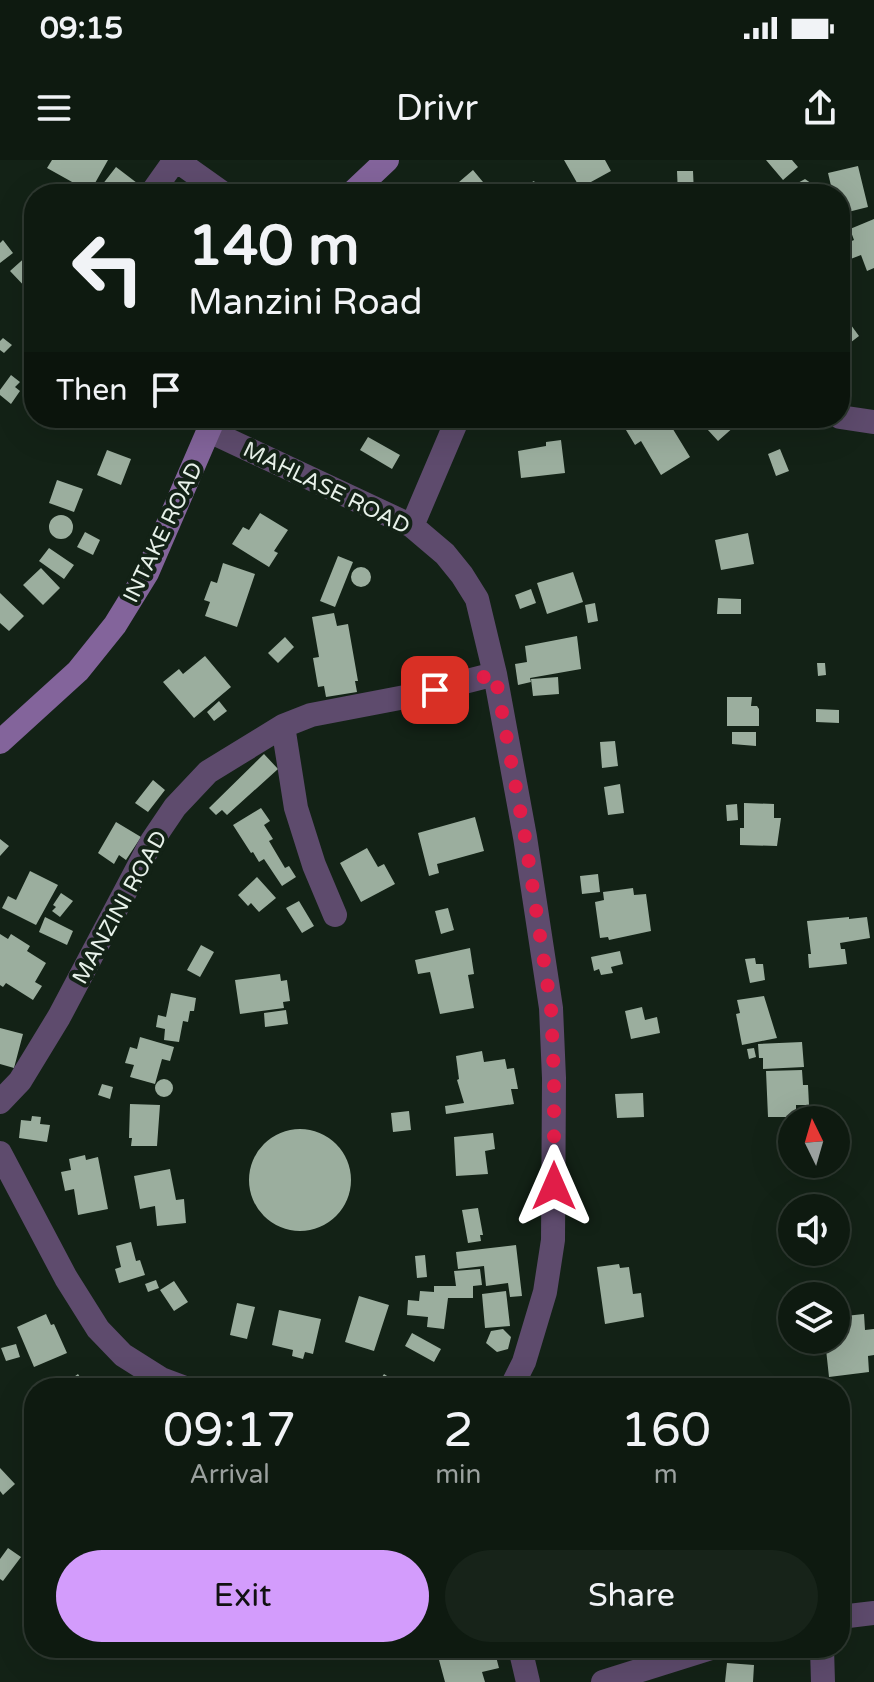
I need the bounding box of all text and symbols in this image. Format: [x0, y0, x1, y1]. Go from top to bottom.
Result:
text: 09:15 [40, 10, 123, 47]
icon: menu [32, 86, 76, 130]
icon: share [798, 86, 842, 130]
text: Drivr [396, 87, 478, 130]
text: 140 m [188, 213, 359, 280]
icon: left [56, 216, 160, 320]
text: Manzini Road [188, 281, 423, 324]
icon: arrive [144, 368, 188, 412]
text: Then [56, 372, 128, 409]
street label: MAHLASE ROAD [239, 436, 414, 540]
street label: INTAKE ROAD [118, 458, 208, 607]
pin [401, 656, 469, 724]
icon: arrive [413, 668, 457, 712]
street label: MANZINI ROAD [67, 826, 173, 989]
north arrow [778, 1106, 850, 1178]
map controls [778, 1106, 850, 1354]
position arrow [512, 1144, 596, 1228]
button: sound [778, 1194, 850, 1266]
button: layers [778, 1282, 850, 1354]
text: 09:17 [163, 1402, 296, 1460]
text: 2 [443, 1402, 473, 1460]
text: 160 [620, 1402, 711, 1460]
text: Arrival [189, 1459, 270, 1490]
text: min [435, 1459, 481, 1490]
text: m [654, 1459, 678, 1490]
button: Exit [56, 1550, 429, 1642]
button: Share [445, 1550, 818, 1642]

